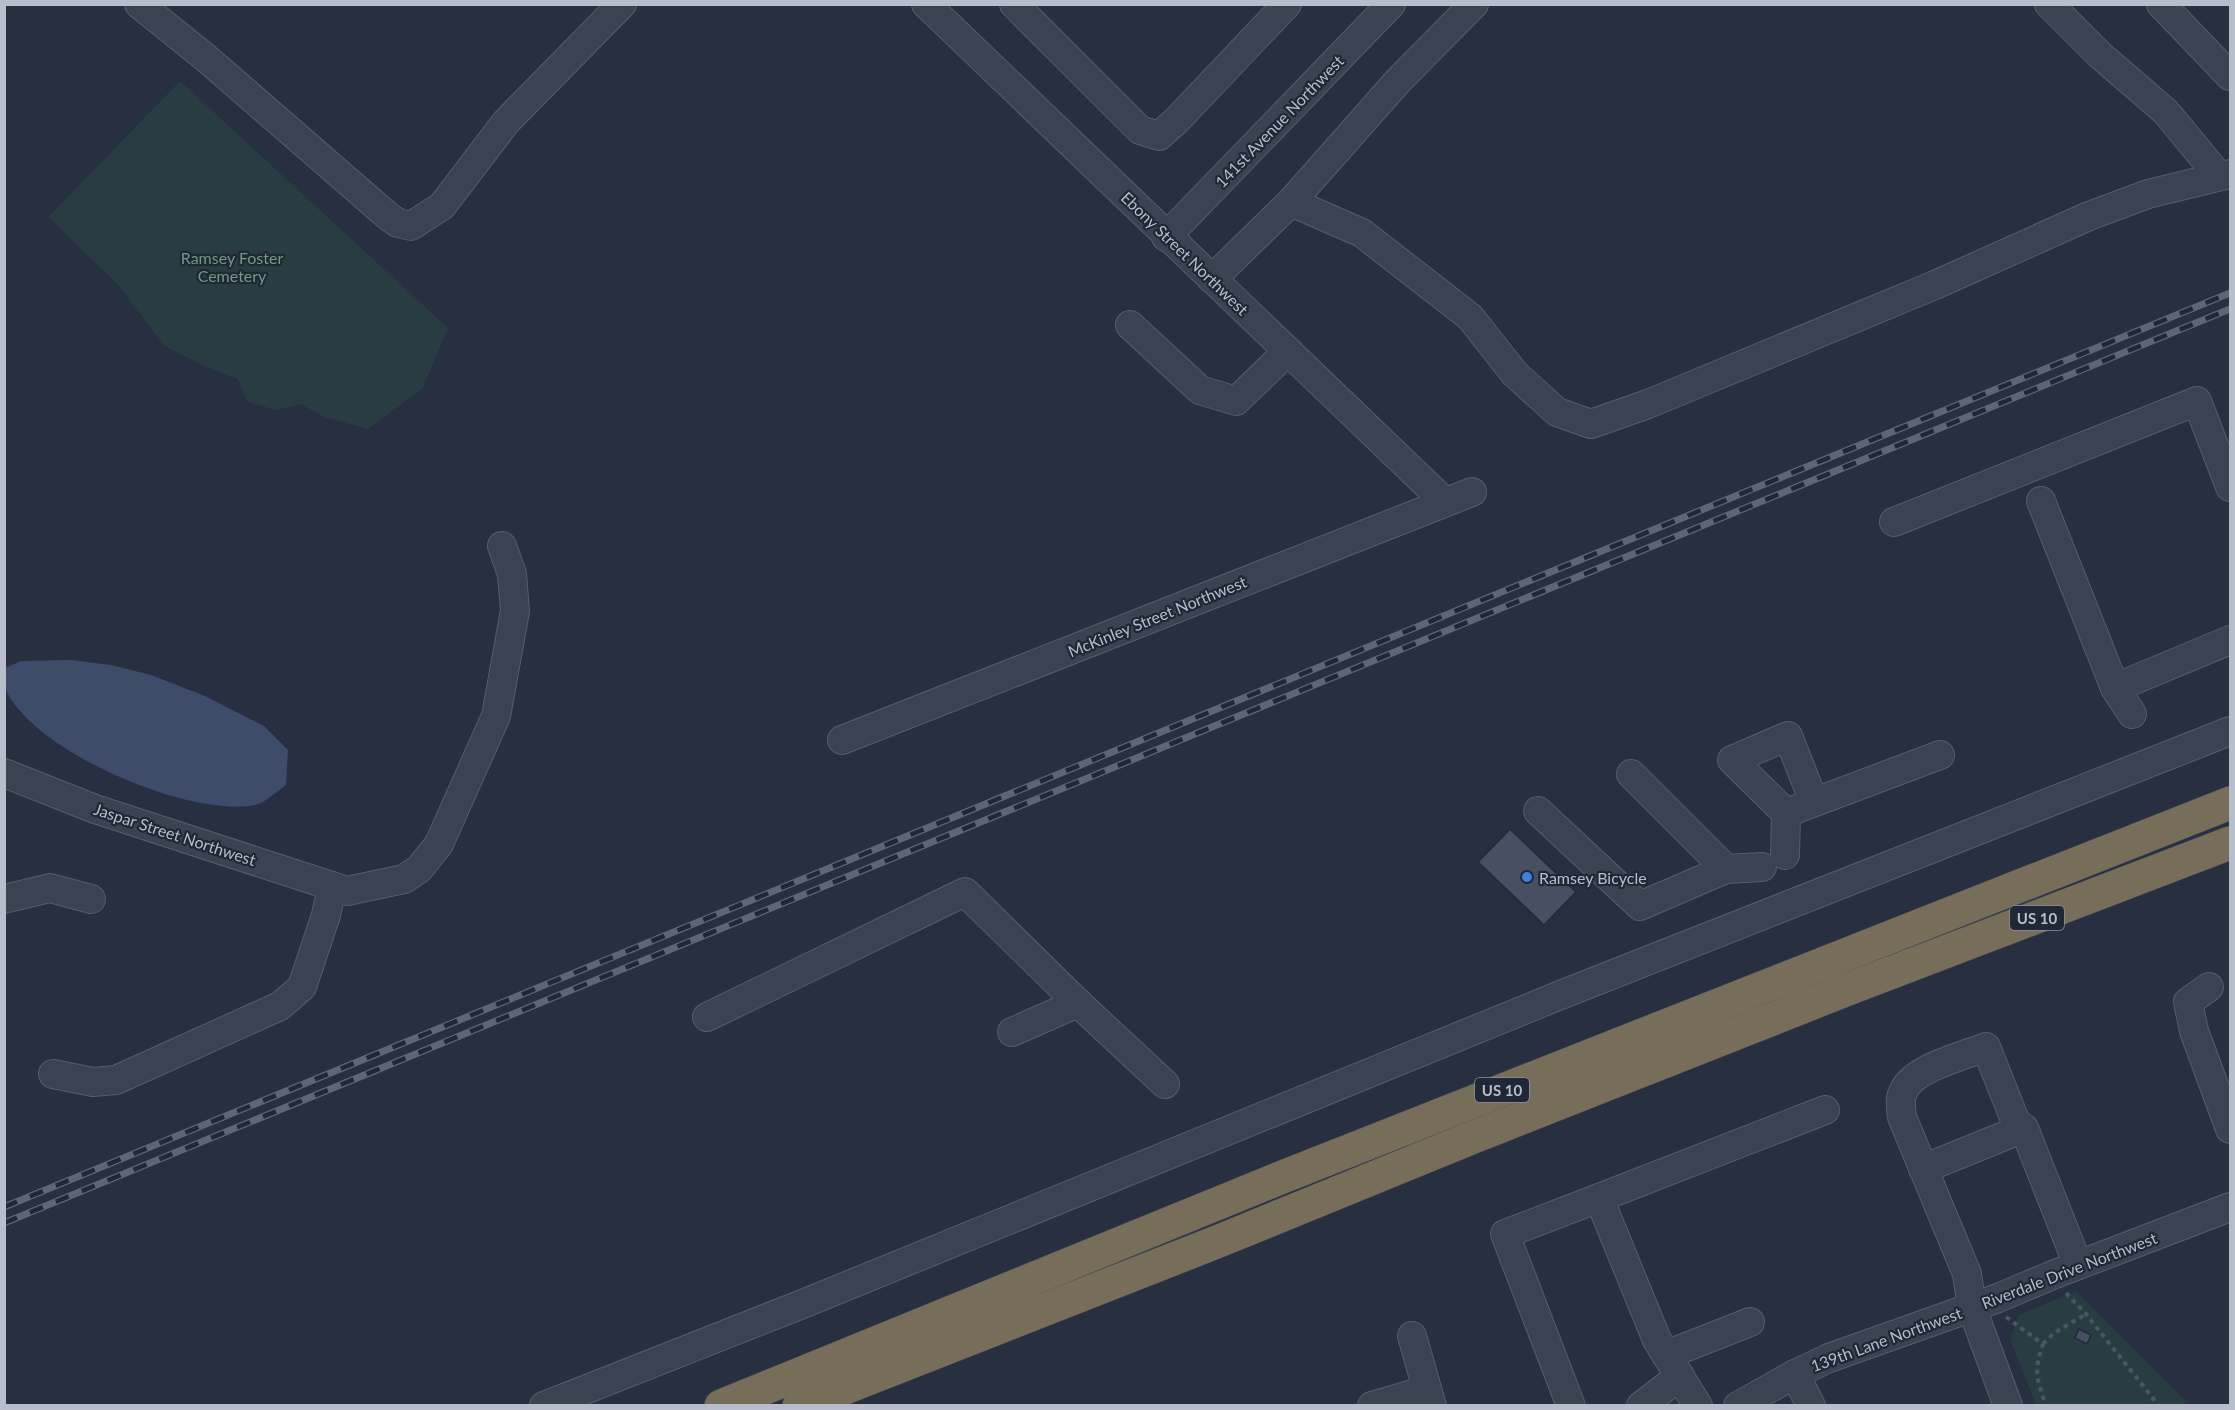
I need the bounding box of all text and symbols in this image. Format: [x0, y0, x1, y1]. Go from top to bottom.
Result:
street label: 141st Avenue Northwest [1211, 51, 1347, 191]
street label: Ebony Street Northwest [1118, 187, 1253, 319]
park label: Ramsey Foster Cemetery [181, 248, 283, 285]
street label: McKinley Street Northwest [1065, 571, 1249, 661]
street label: Jaspar Street Northwest [92, 799, 259, 869]
place label: Ramsey Bicycle [1539, 868, 1647, 887]
marker: Ramsey Bicycle [1520, 870, 1534, 884]
road number: US 10 [2010, 906, 2064, 930]
road number: US 10 [1475, 1078, 1529, 1102]
street label: Riverdale Drive Northwest [1979, 1228, 2160, 1312]
street label: 139th Lane Northwest [1808, 1303, 1964, 1375]

